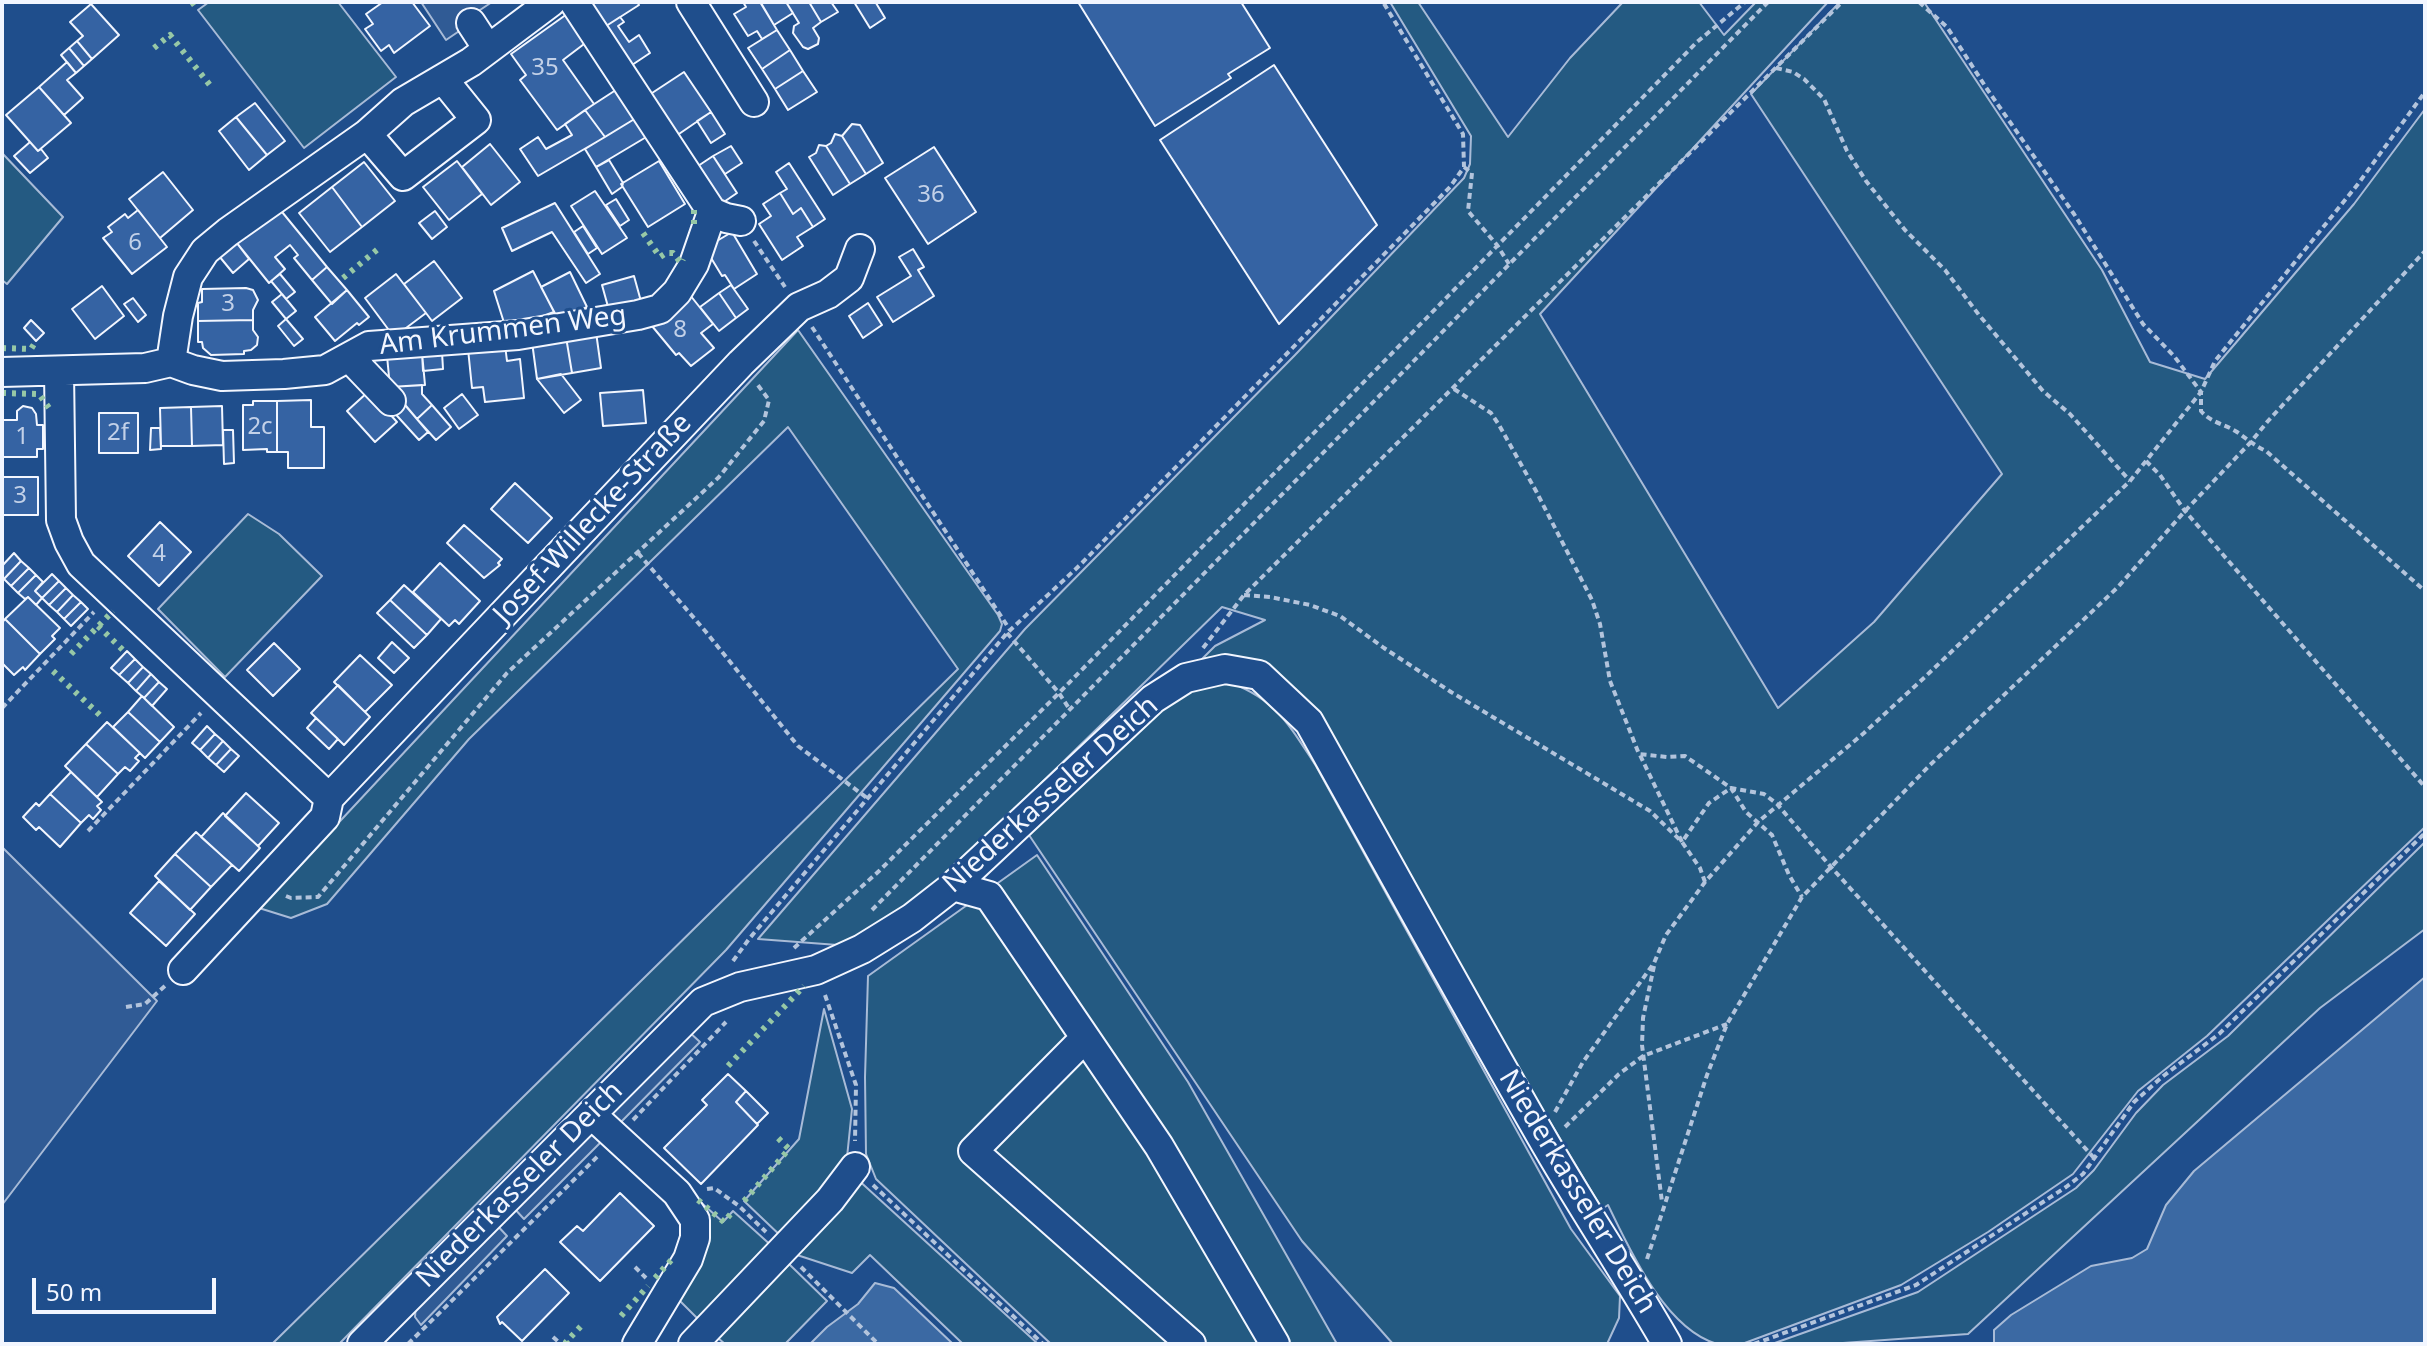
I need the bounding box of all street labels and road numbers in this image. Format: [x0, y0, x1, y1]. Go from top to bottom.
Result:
street label: Am Krummen Weg [377, 299, 629, 363]
street label: Josef-Willecke-Straße [487, 407, 699, 631]
street label: Niederkasseler Deich [936, 689, 1166, 901]
street label: Niederkasseler Deich [1491, 1064, 1663, 1320]
street label: Niederkasseler Deich [410, 1075, 630, 1295]

